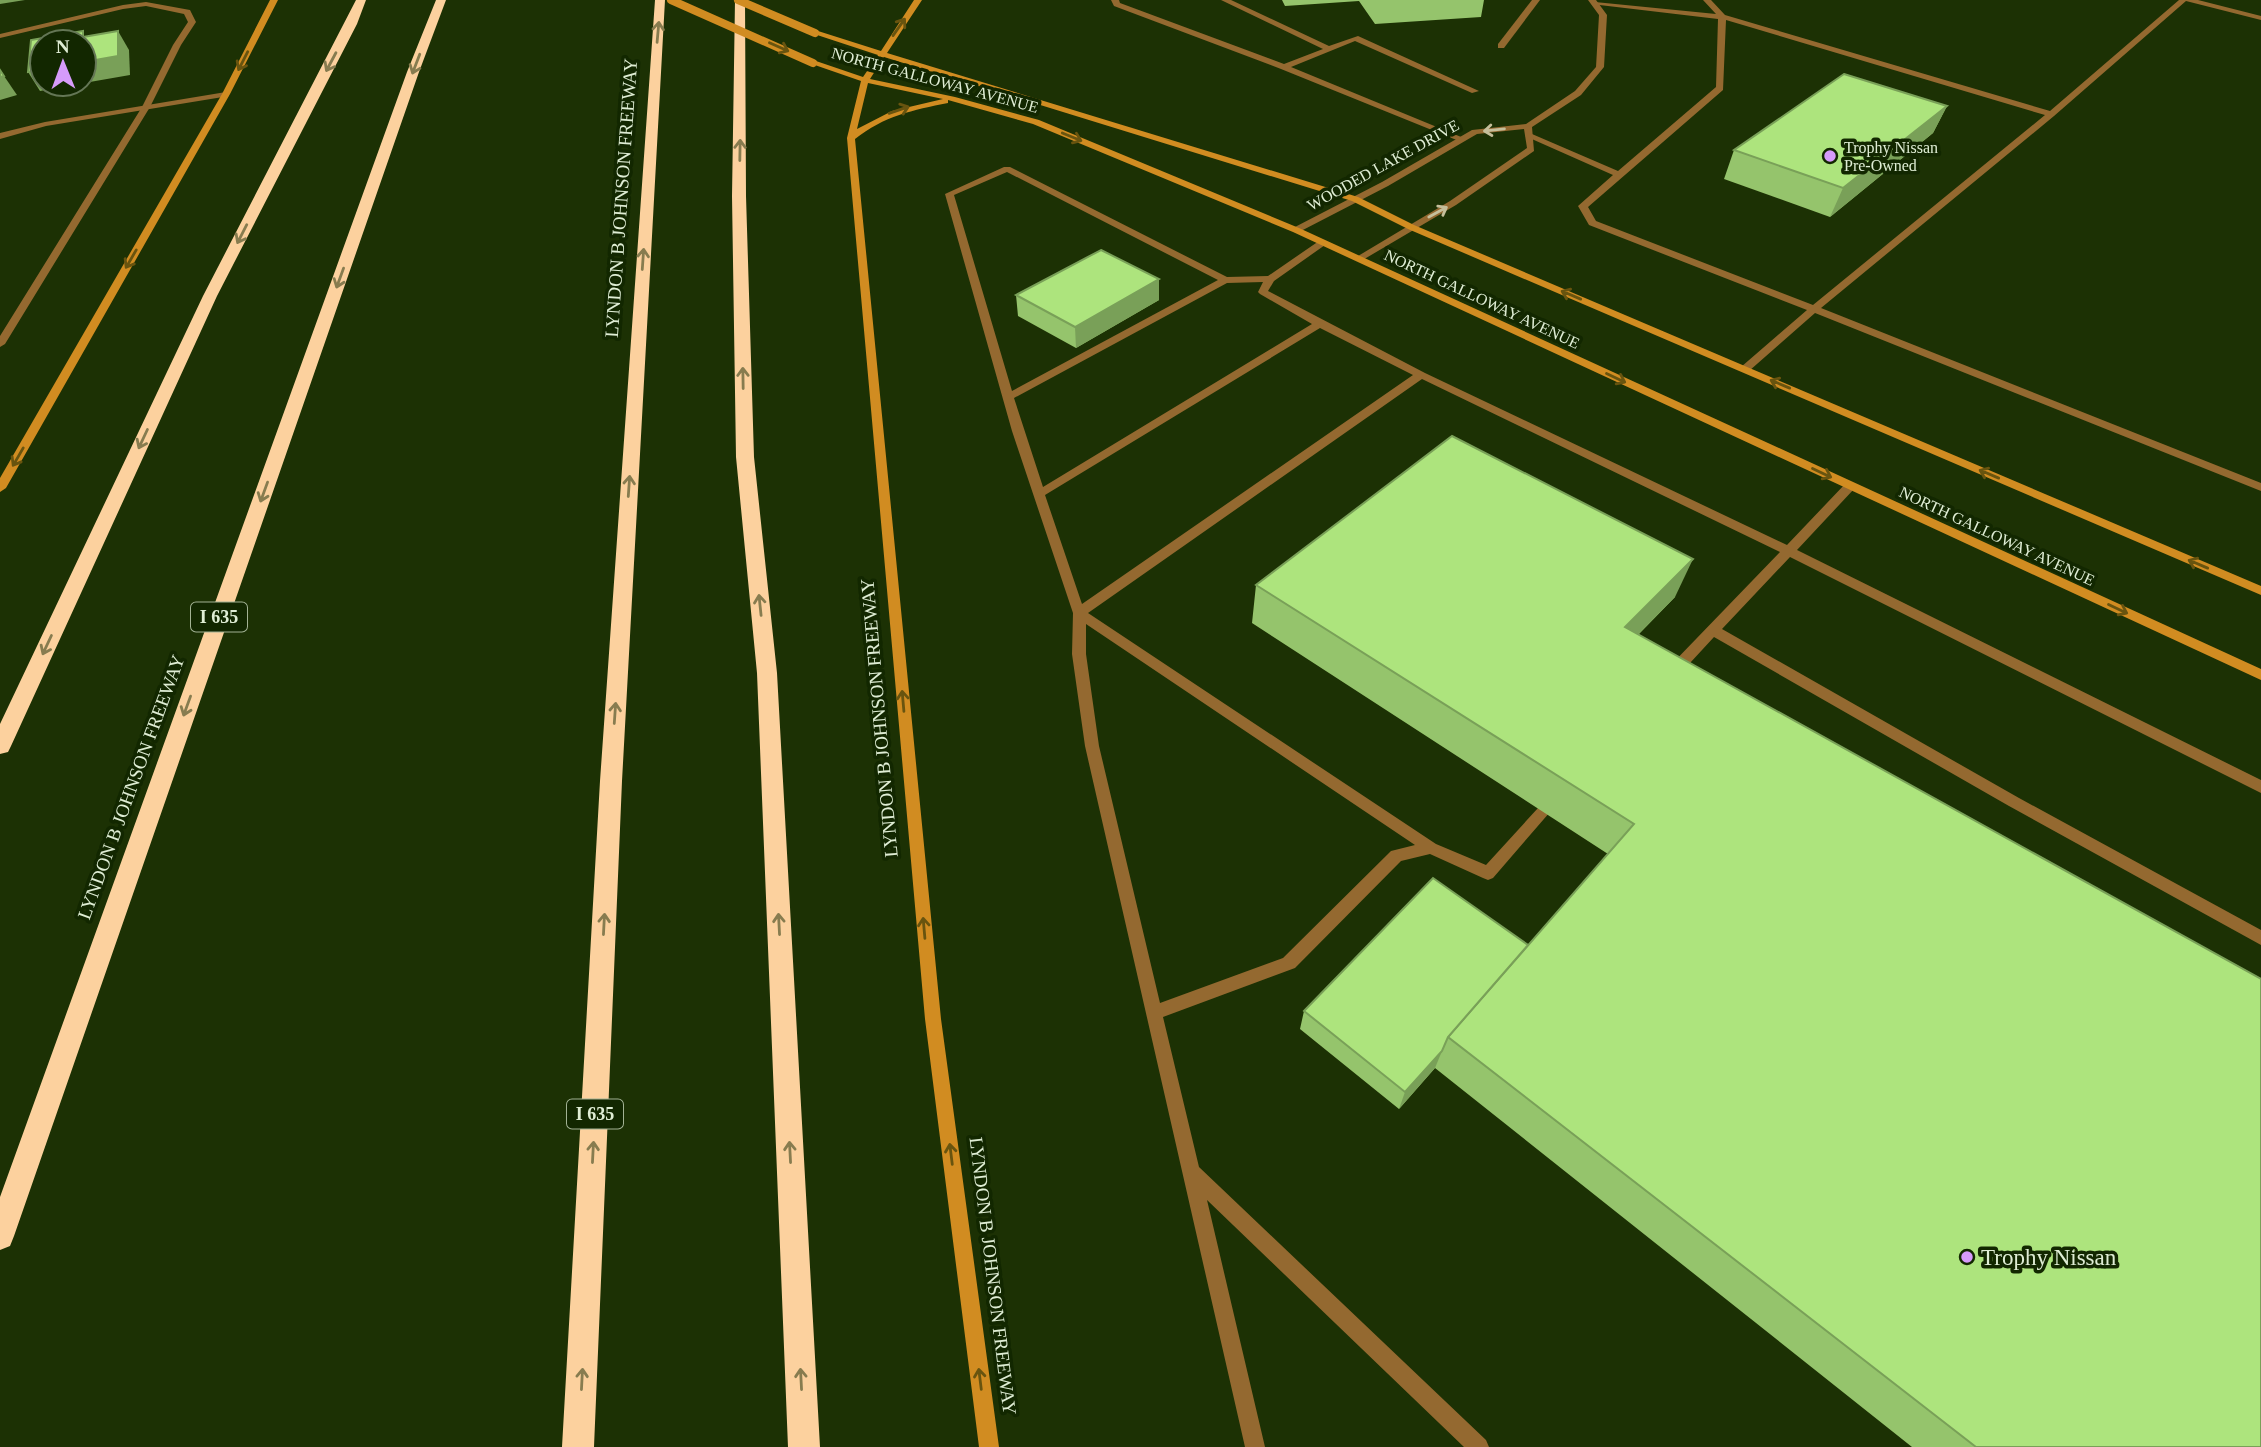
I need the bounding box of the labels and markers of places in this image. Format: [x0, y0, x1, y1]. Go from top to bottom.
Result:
place label: Trophy Nissan Pre-Owned [1844, 139, 1938, 174]
marker: Trophy Nissan Pre-Owned [1822, 148, 1838, 164]
place label: Trophy Nissan [1981, 1245, 2117, 1270]
marker: Trophy Nissan [1959, 1249, 1975, 1265]

